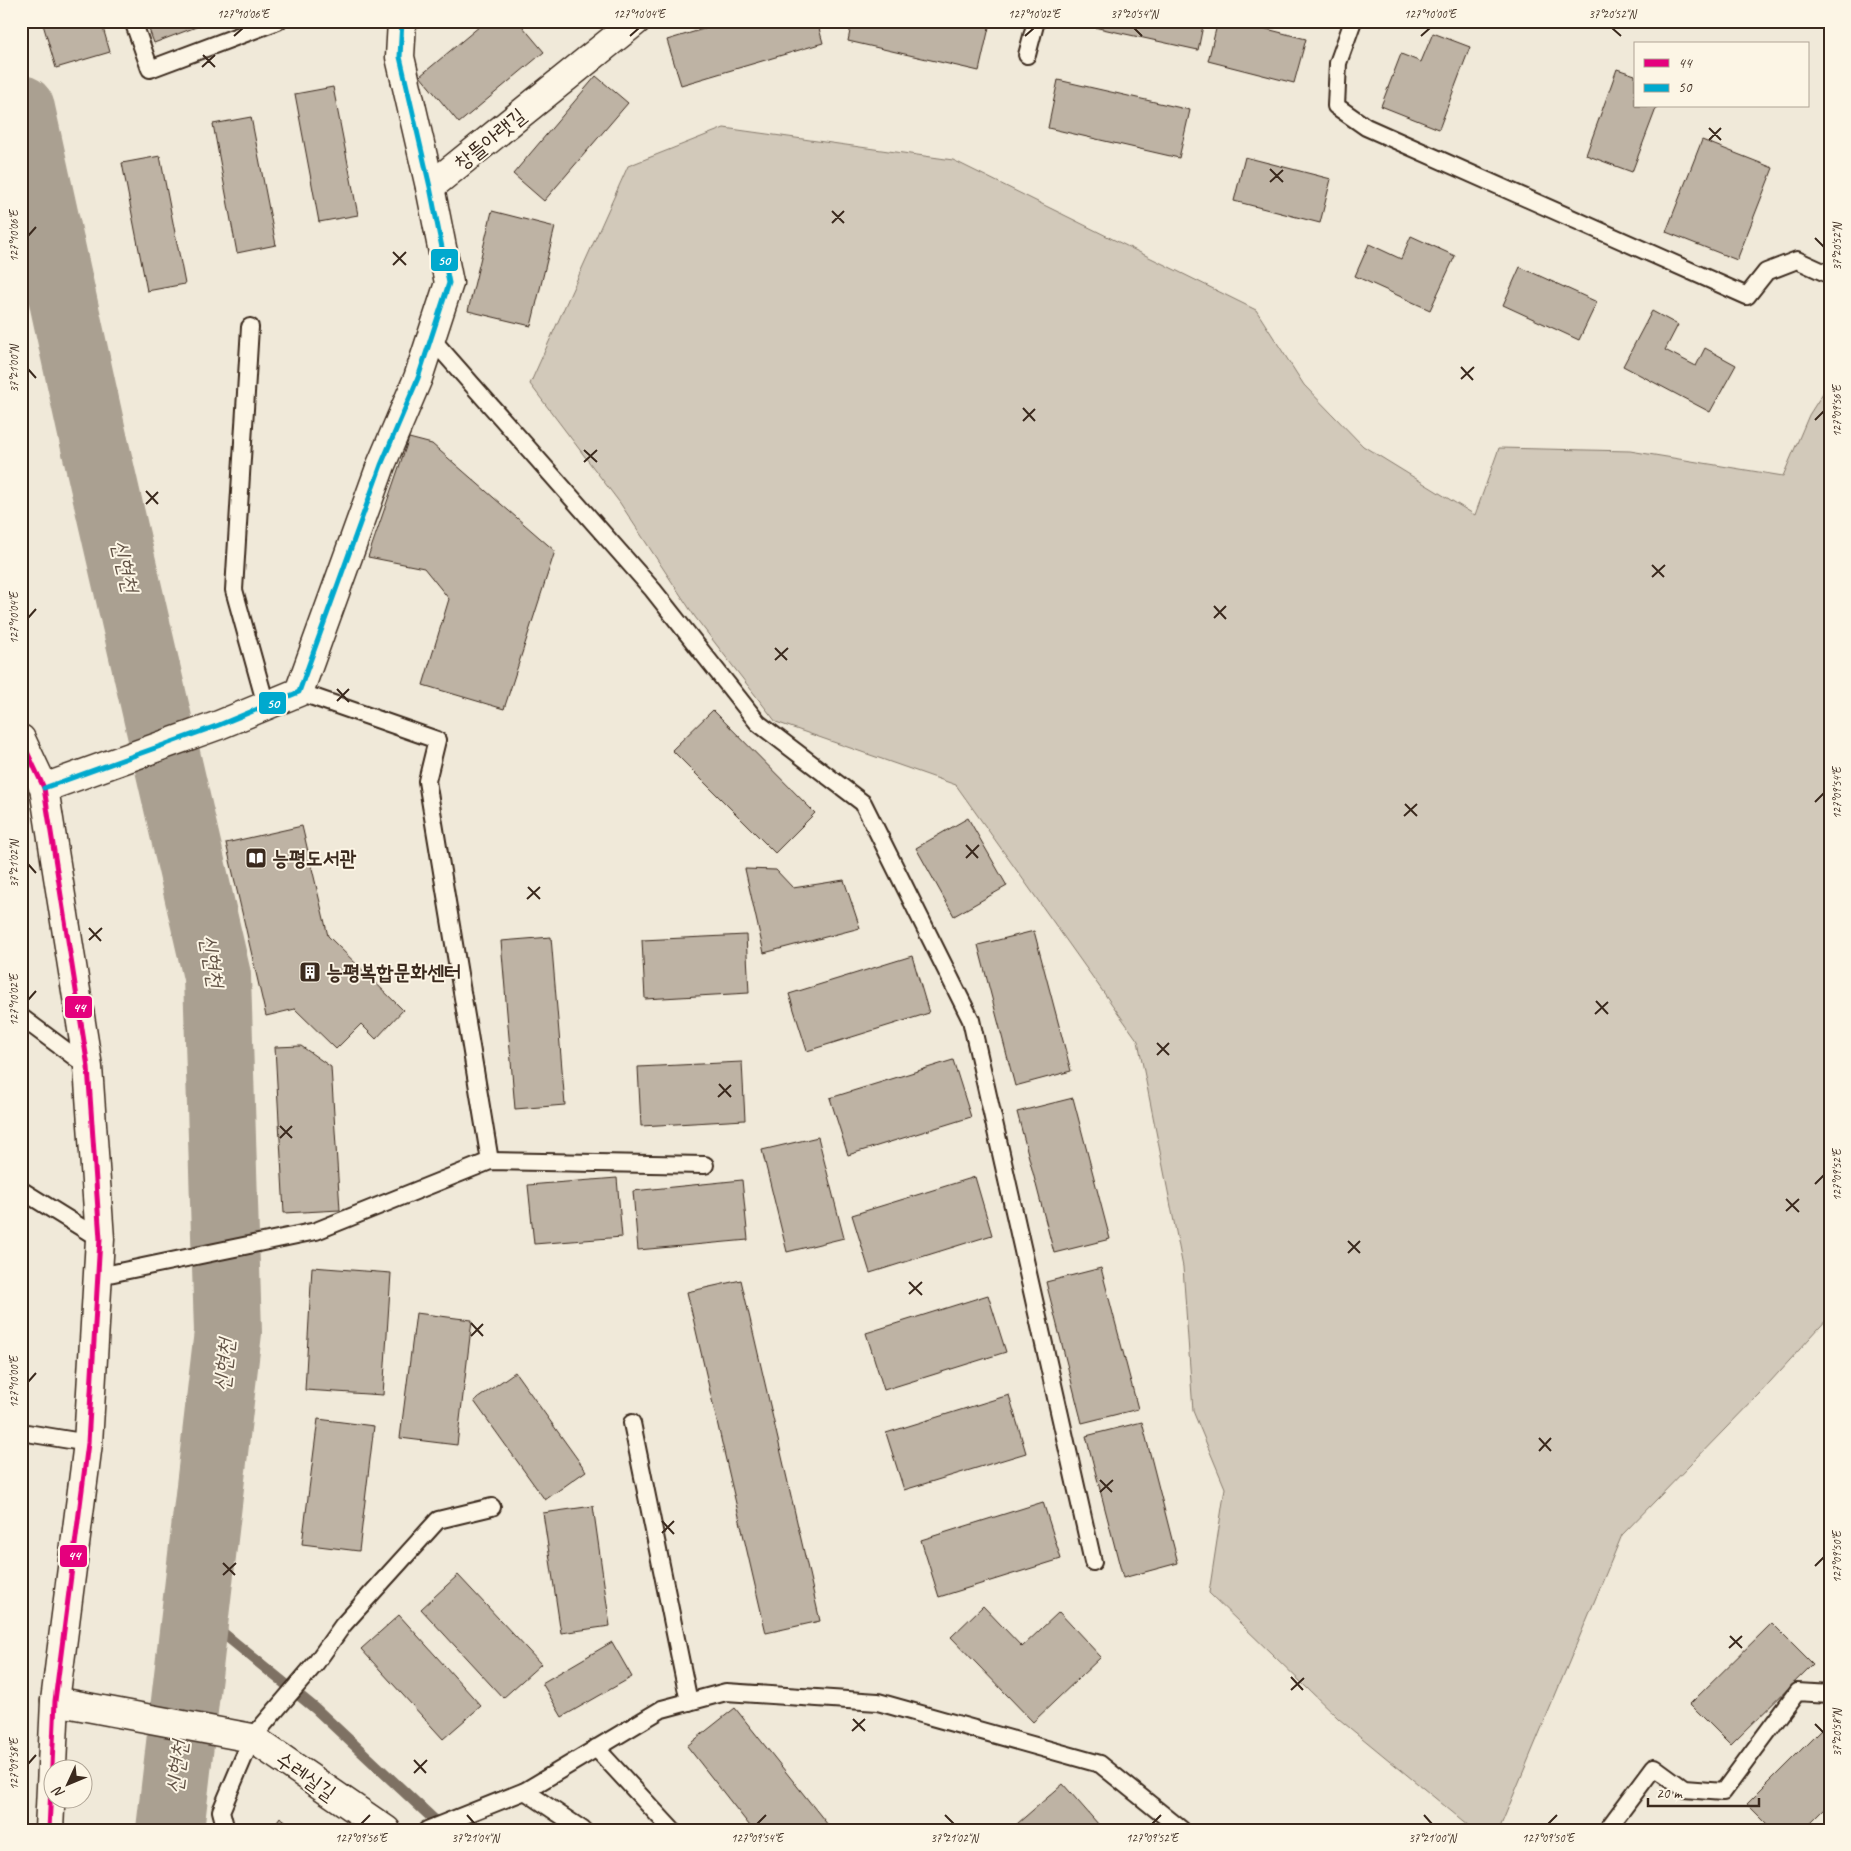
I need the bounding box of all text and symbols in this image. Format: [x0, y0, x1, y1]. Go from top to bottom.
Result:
text: 127°10'06"E [217, 6, 271, 22]
text: 127°10'04"E [613, 6, 667, 22]
text: 127°10'02"E [1008, 6, 1062, 22]
text: 37°20'54"N [1110, 6, 1159, 22]
text: 127°10'00"E [1404, 6, 1458, 22]
text: 37°20'52"N [1588, 6, 1637, 22]
legend [1634, 42, 1808, 108]
text: 44 [1678, 54, 1693, 73]
text: 50 [1678, 78, 1693, 97]
street label: 창뜰아랫길 [449, 102, 531, 176]
text: 127°10'06"E [6, 208, 22, 262]
text: 37°20'52"N [1829, 222, 1845, 271]
line badge: 50 [430, 248, 459, 272]
text: 50 [438, 252, 452, 269]
text: 37°21'00"N [6, 344, 22, 393]
text: 127°09'56"E [1829, 383, 1845, 437]
water label: 신현천 [105, 537, 145, 597]
text: 127°10'04"E [6, 590, 22, 644]
line badge: 50 [258, 691, 287, 715]
text: 50 [267, 695, 281, 712]
text: 127°09'54"E [1829, 765, 1845, 819]
text: 37°21'02"N [6, 839, 22, 888]
place label: 능평도서관 [272, 845, 357, 871]
library icon: 능평도서관 [244, 846, 268, 870]
water label: 신현천 [194, 933, 230, 992]
place label: 능평복합문화센터 [326, 959, 461, 985]
building icon: 능평복합문화센터 [298, 960, 322, 984]
text: 127°10'02"E [6, 972, 22, 1026]
line badge: 44 [64, 995, 93, 1019]
text: 44 [73, 999, 87, 1016]
text: 127°09'52"E [1829, 1147, 1845, 1201]
water label: 신현천 [207, 1335, 241, 1393]
text: 127°10'00"E [6, 1354, 22, 1408]
text: 127°09'50"E [1829, 1529, 1845, 1583]
line badge: 44 [59, 1544, 88, 1568]
text: 44 [68, 1547, 82, 1564]
text: 37°20'58"N [1829, 1708, 1845, 1757]
text: 127°09'58"E [6, 1736, 22, 1790]
water label: 신현천 [160, 1737, 194, 1795]
street label: 수레실길 [271, 1746, 341, 1806]
north arrow [42, 1758, 92, 1808]
scale bar [1648, 1776, 1760, 1808]
text: N [48, 1782, 68, 1802]
text: 20 m [1656, 1784, 1683, 1803]
text: 127°09'56"E [335, 1830, 389, 1846]
text: 37°21'04"N [451, 1830, 500, 1846]
text: 127°09'54"E [731, 1830, 785, 1846]
text: 37°21'02"N [930, 1830, 979, 1846]
text: 127°09'52"E [1126, 1830, 1180, 1846]
text: 37°21'00"N [1408, 1830, 1457, 1846]
text: 127°09'50"E [1522, 1830, 1576, 1846]

